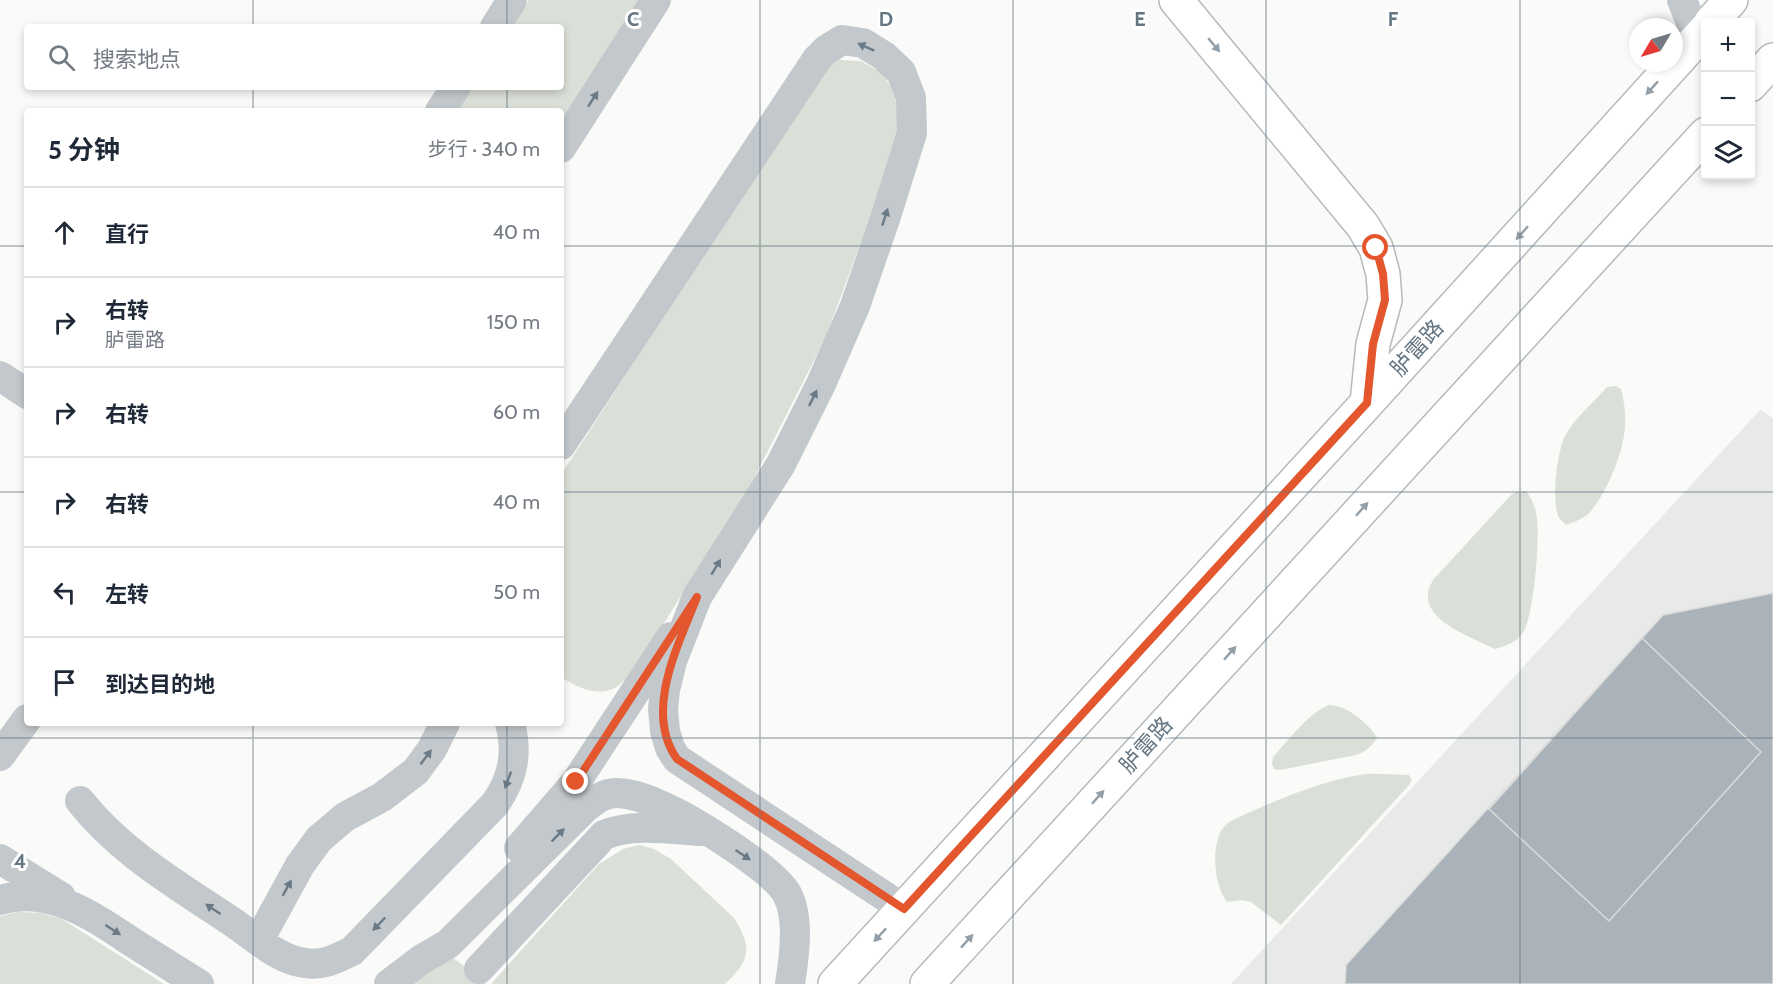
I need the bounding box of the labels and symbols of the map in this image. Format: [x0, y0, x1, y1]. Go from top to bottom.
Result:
text: C [627, 7, 639, 31]
text: D [879, 7, 893, 31]
text: E [1134, 7, 1146, 31]
text: F [1388, 7, 1399, 31]
north arrow [1629, 18, 1683, 72]
one-way arrow [1207, 37, 1220, 52]
one-way arrow [857, 42, 874, 51]
one-way arrow [1646, 80, 1659, 95]
one-way arrow [587, 91, 598, 107]
one-way arrow [881, 208, 891, 226]
one-way arrow [1515, 225, 1529, 239]
route start [1362, 234, 1388, 260]
street label: 胪雷路 [1385, 314, 1449, 382]
one-way arrow [809, 390, 818, 407]
one-way arrow [1355, 502, 1369, 517]
one-way arrow [710, 559, 721, 575]
one-way arrow [1223, 646, 1236, 661]
street label: 胪雷路 [1114, 711, 1178, 779]
one-way arrow [419, 749, 432, 765]
route end [562, 768, 588, 794]
one-way arrow [503, 771, 513, 789]
one-way arrow [1091, 790, 1105, 804]
one-way arrow [550, 828, 564, 842]
text: 4 [14, 849, 26, 873]
one-way arrow [734, 849, 750, 861]
one-way arrow [282, 880, 292, 897]
one-way arrow [206, 903, 222, 915]
one-way arrow [372, 917, 386, 931]
one-way arrow [105, 924, 122, 935]
one-way arrow [874, 928, 888, 942]
one-way arrow [960, 934, 973, 949]

